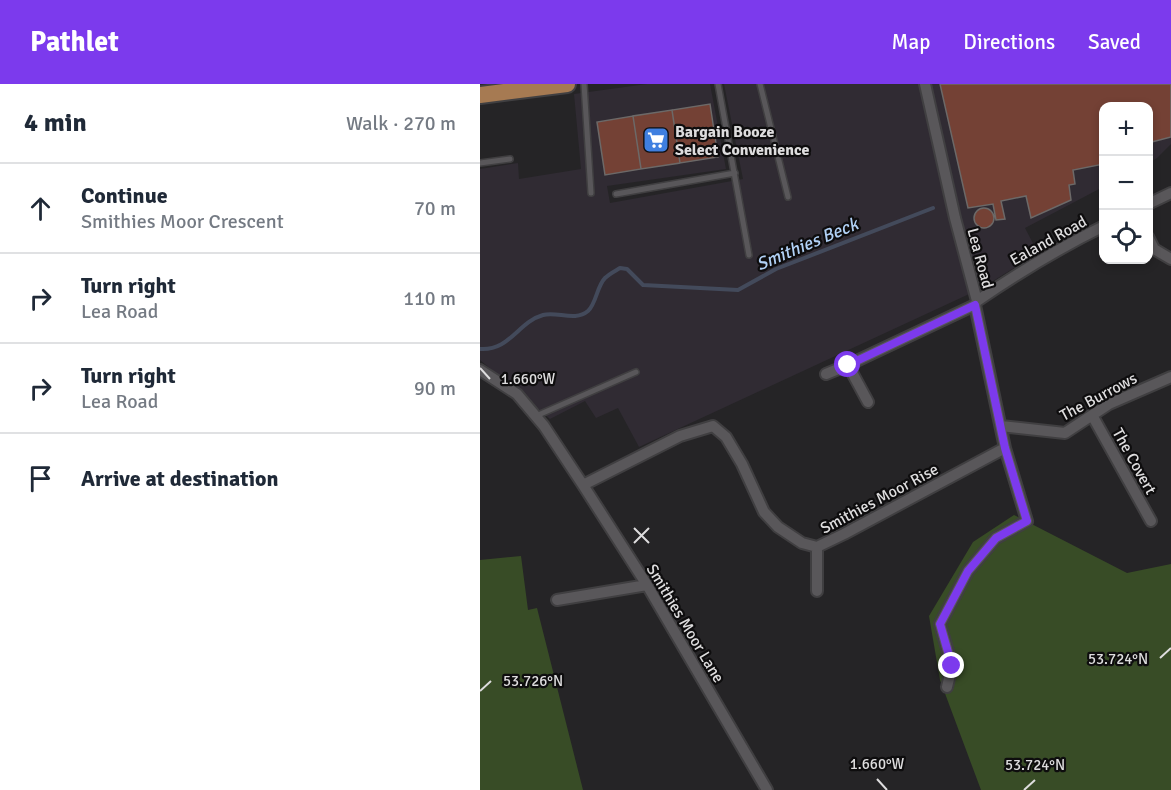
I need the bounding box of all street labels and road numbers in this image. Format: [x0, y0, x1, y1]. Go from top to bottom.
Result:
street label: Ealand Road [1007, 212, 1090, 270]
street label: Lea Road [962, 226, 998, 291]
street label: The Burrows [1056, 368, 1141, 426]
street label: The Covert [1108, 425, 1161, 498]
street label: Smithies Moor Rise [817, 459, 942, 538]
street label: Smithies Moor Lane [642, 560, 729, 687]

